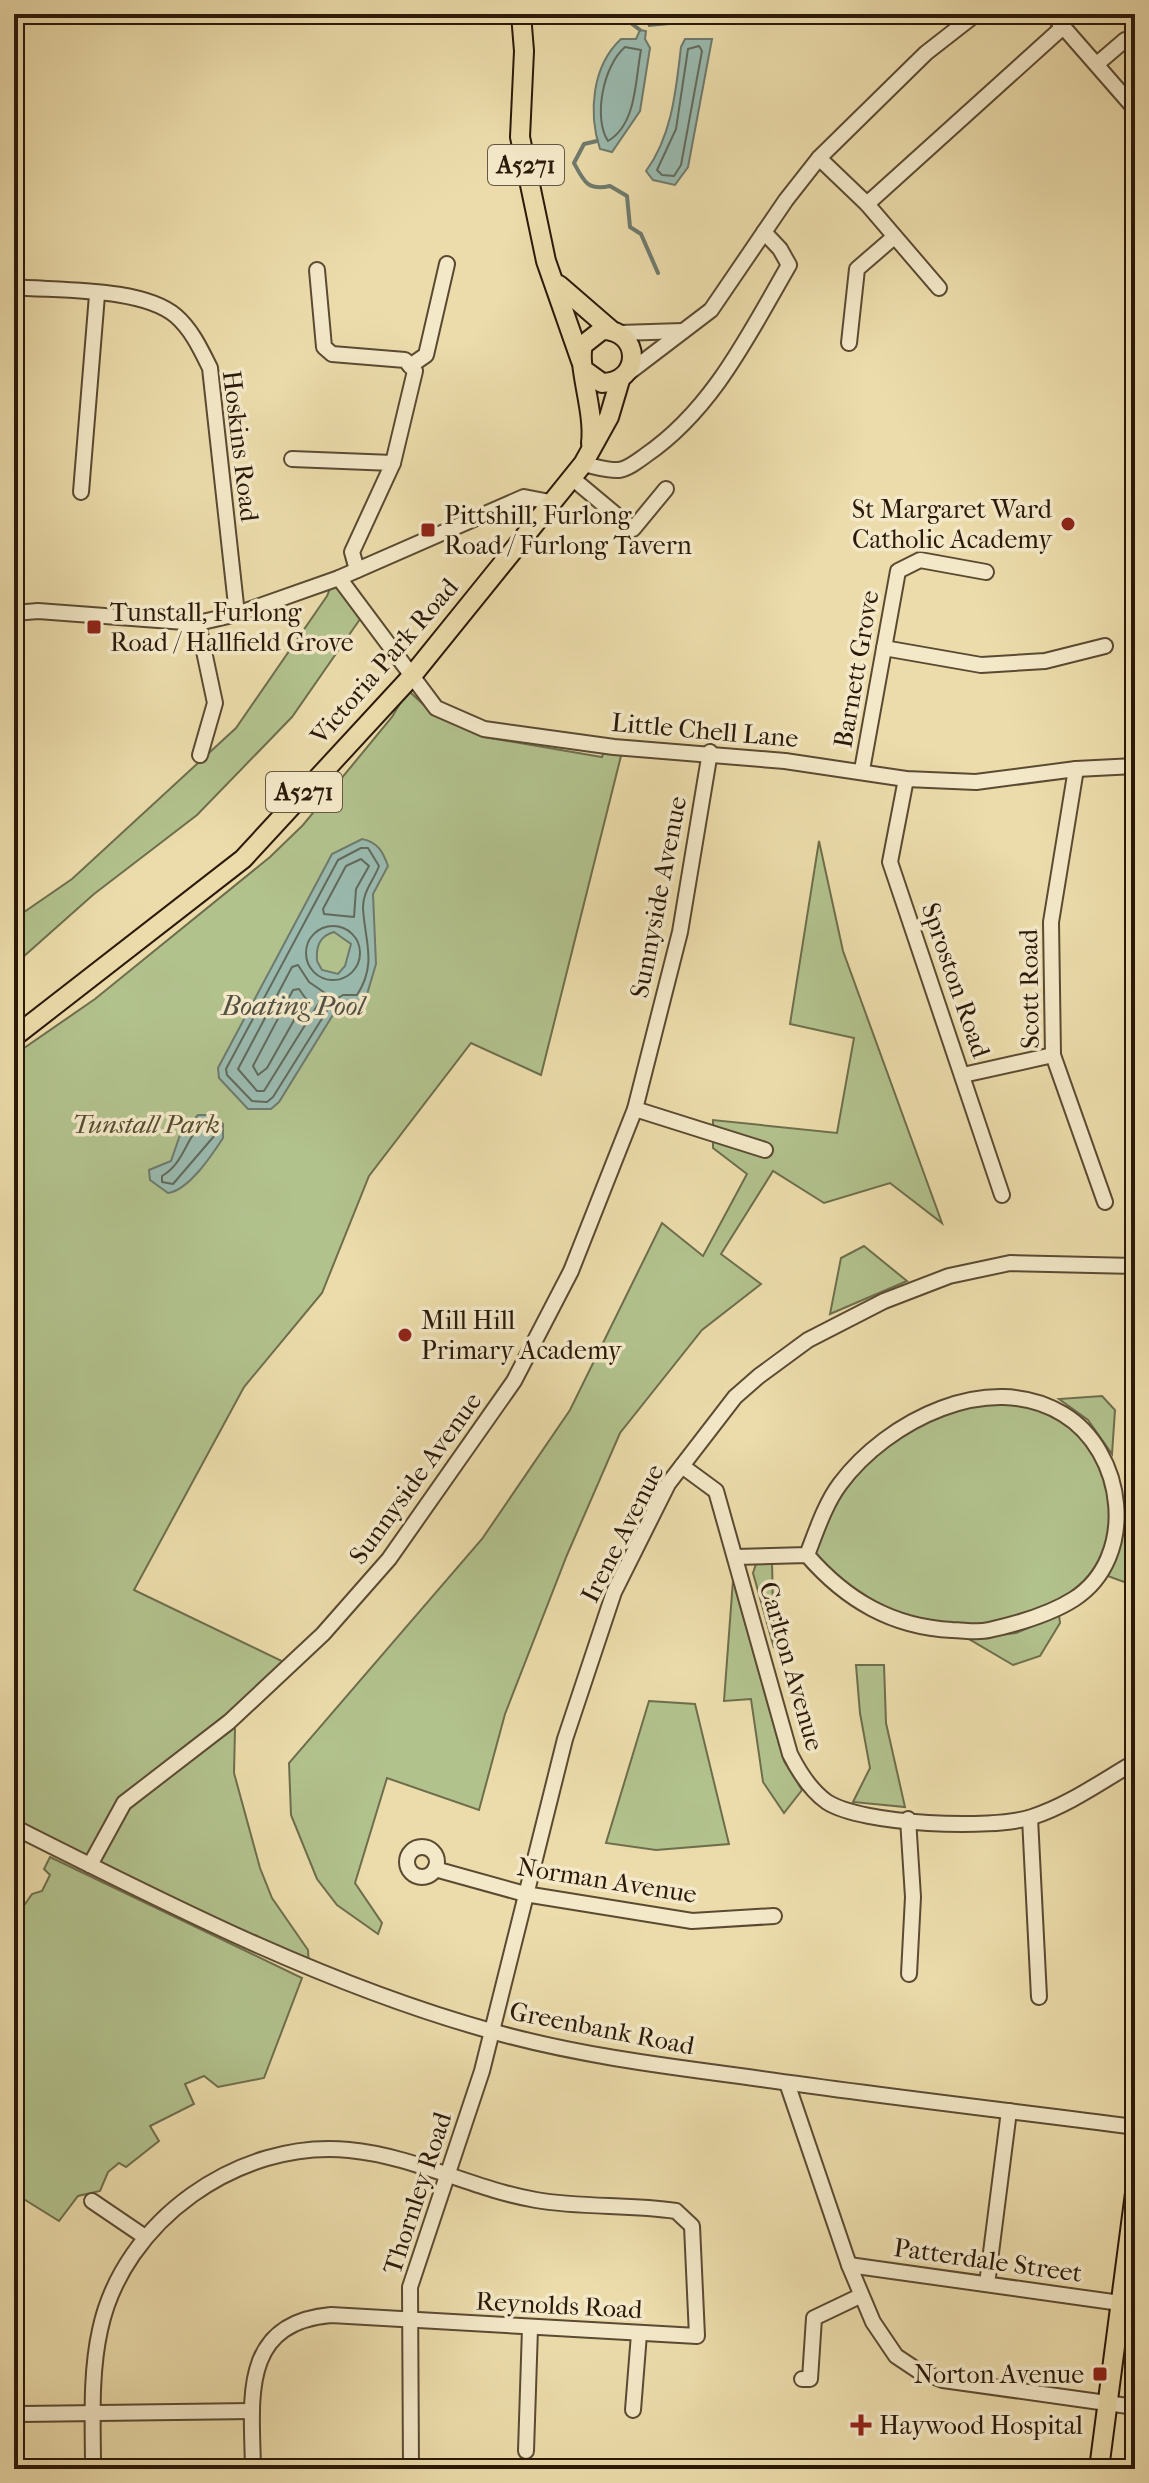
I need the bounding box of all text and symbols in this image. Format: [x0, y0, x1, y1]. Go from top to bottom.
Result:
road number: A5271 [488, 145, 564, 185]
street label: Hoskins Road [216, 369, 265, 524]
place label: St Margaret Ward Catholic Academy [852, 494, 1053, 555]
place label: Pittshill, Furlong Road / Furlong Tavern [444, 500, 692, 561]
marker: St Margaret Ward Catholic Academy [1059, 515, 1077, 533]
marker: Pittshill, Furlong Road / Furlong Tavern [419, 521, 437, 539]
street label: Victoria Park Road [303, 571, 465, 751]
street label: Barnett Grove [827, 588, 886, 750]
place label: Tunstall, Furlong Road / Hallfield Grove [110, 597, 354, 658]
marker: Tunstall, Furlong Road / Hallfield Grove [85, 618, 103, 636]
street label: Little Chell Lane [610, 707, 800, 754]
road number: A5271 [266, 772, 342, 812]
street label: Sunnyside Avenue [624, 793, 693, 1001]
street label: Sproston Road [915, 899, 997, 1063]
street label: Scott Road [1013, 928, 1046, 1049]
water label: Boating Pool [220, 989, 368, 1022]
park label: Tunstall Park [72, 1109, 220, 1140]
place label: Mill Hill Primary Academy [421, 1305, 623, 1366]
marker: Mill Hill Primary Academy [396, 1326, 414, 1344]
street label: Sunnyside Avenue [343, 1386, 488, 1570]
street label: Irene Avenue [574, 1459, 671, 1608]
street label: Carlton Avenue [753, 1578, 830, 1754]
street label: Norman Avenue [515, 1851, 699, 1910]
street label: Greenbank Road [507, 1995, 698, 2062]
street label: Thornley Road [377, 2107, 459, 2278]
street label: Patterdale Street [892, 2232, 1085, 2289]
street label: Reynolds Road [475, 2286, 644, 2325]
place label: Norton Avenue [914, 2359, 1084, 2390]
marker: Norton Avenue [1091, 2365, 1109, 2383]
place label: Haywood Hospital [879, 2410, 1083, 2441]
marker: Haywood Hospital [850, 2414, 872, 2436]

